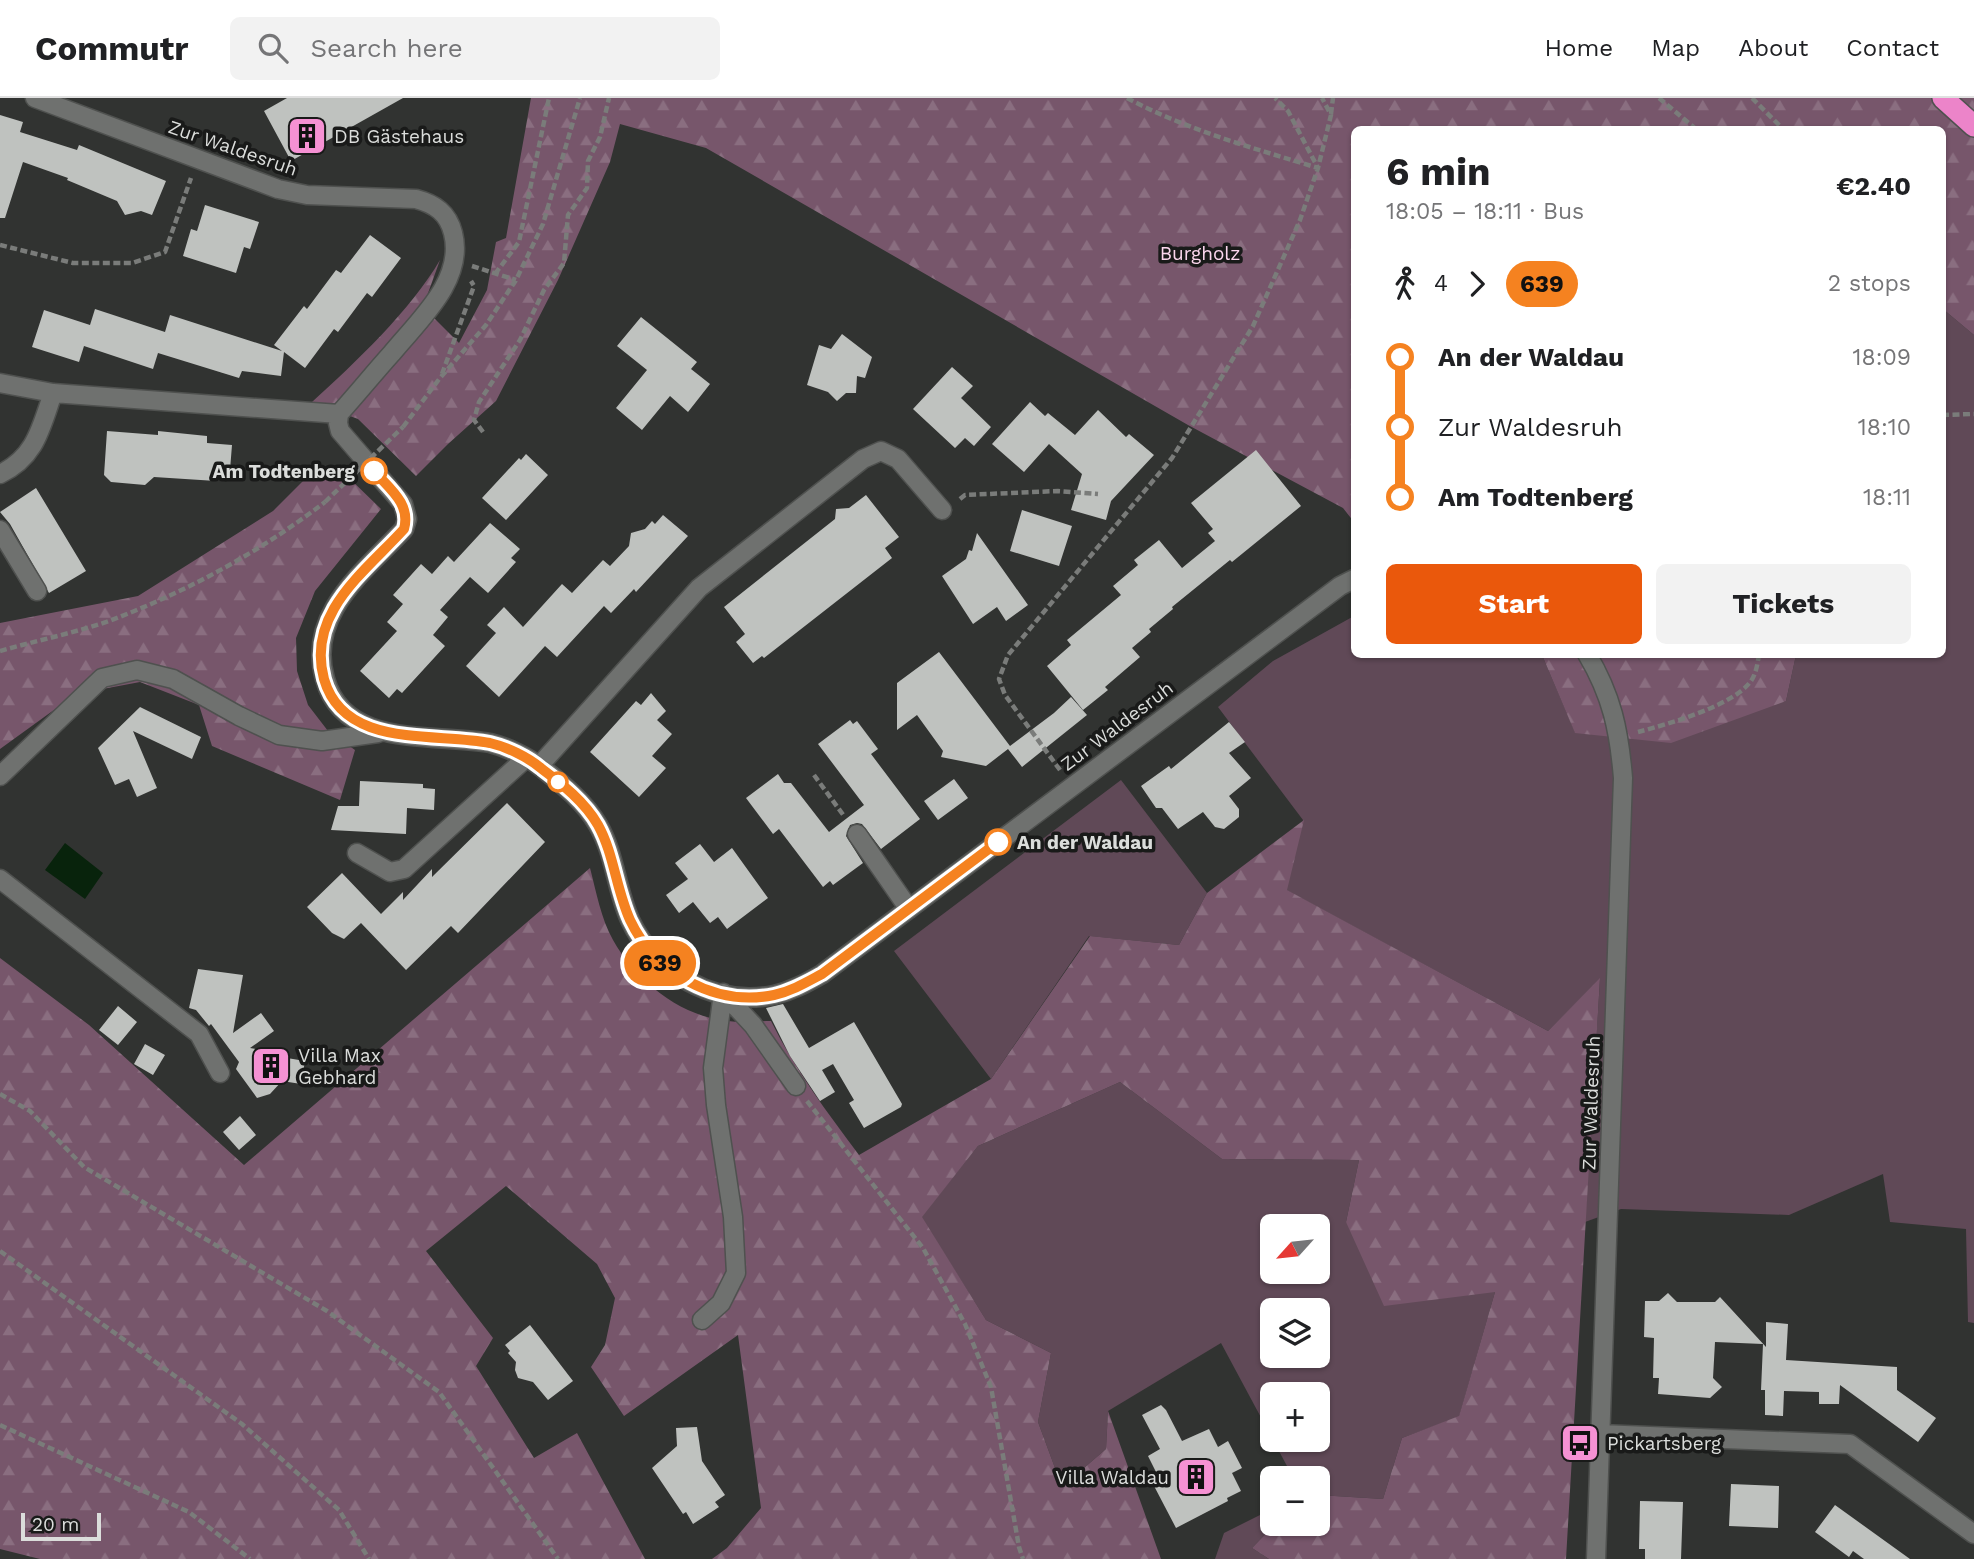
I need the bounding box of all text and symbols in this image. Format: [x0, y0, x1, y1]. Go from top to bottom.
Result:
search box [230, 17, 720, 80]
text: Commutr [35, 29, 188, 68]
icon: search [254, 29, 292, 67]
text: Search here [310, 33, 463, 63]
text: Home [1545, 34, 1613, 62]
text: Map [1651, 34, 1700, 62]
text: About [1738, 34, 1808, 62]
text: Contact [1846, 34, 1939, 62]
street label: Zur Waldesruh [165, 115, 301, 181]
building icon: DB Gästehaus [286, 115, 328, 157]
place label: DB Gästehaus [334, 125, 464, 148]
text: 6 min [1386, 150, 1491, 194]
text: €2.40 [1836, 171, 1911, 201]
text: 18:05 – 18:11 · Bus [1386, 198, 1584, 225]
park label: Burgholz [1160, 242, 1240, 265]
icon: walk [1386, 265, 1424, 303]
icon: forward [1458, 265, 1496, 303]
text: 4 [1434, 270, 1448, 297]
text: 639 [1520, 270, 1564, 298]
text: 2 stops [1828, 270, 1911, 297]
text: An der Waldau [1438, 342, 1624, 372]
text: 18:09 [1853, 344, 1911, 371]
text: Zur Waldesruh [1438, 412, 1623, 442]
text: 18:10 [1858, 414, 1911, 441]
marker: Am Todtenberg [361, 458, 387, 484]
place label: Am Todtenberg [213, 460, 355, 483]
text: Am Todtenberg [1438, 482, 1633, 512]
text: 18:11 [1863, 484, 1911, 511]
button: Start [1386, 564, 1642, 644]
button: Tickets [1656, 564, 1911, 644]
street label: Zur Waldesruh [1056, 676, 1178, 776]
unlabelled marker [548, 772, 568, 792]
marker: An der Waldau [985, 829, 1011, 855]
place label: An der Waldau [1017, 831, 1153, 854]
line badge: 639 [620, 940, 700, 986]
text: 639 [638, 949, 682, 977]
street label: Zur Waldesruh [1577, 1035, 1605, 1171]
place label: Villa Max Gebhard [298, 1044, 381, 1089]
building icon: Villa Max Gebhard [250, 1045, 292, 1087]
north arrow [1260, 1214, 1330, 1284]
map controls [1260, 1214, 1330, 1536]
button: layers [1260, 1298, 1330, 1368]
button: + [1260, 1382, 1330, 1452]
bus stop icon: Pickartsberg [1559, 1422, 1601, 1464]
place label: Pickartsberg [1607, 1432, 1722, 1455]
building icon: Villa Waldau [1175, 1456, 1217, 1498]
place label: Villa Waldau [1055, 1466, 1169, 1489]
button: − [1260, 1466, 1330, 1536]
scale bar [21, 1510, 102, 1542]
text: 20 m [32, 1513, 79, 1536]

